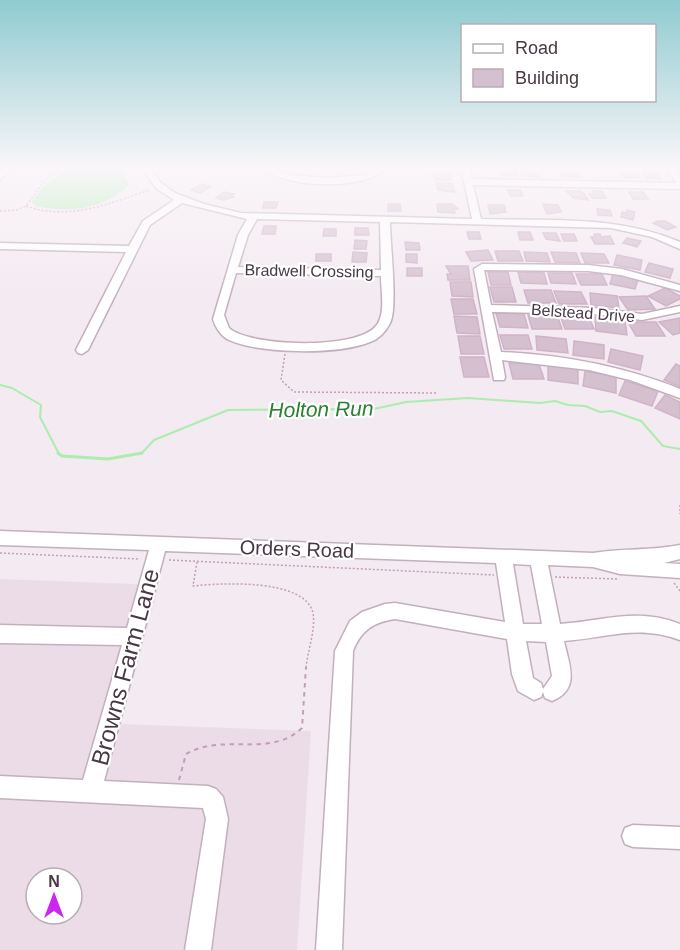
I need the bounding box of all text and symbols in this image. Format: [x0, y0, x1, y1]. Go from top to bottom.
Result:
legend [461, 24, 656, 102]
text: Road [515, 38, 558, 58]
text: Building [515, 68, 579, 88]
street label: Bradwell Crossing [244, 261, 374, 281]
street label: Belstead Drive [531, 301, 636, 325]
water label: Holton Run [268, 397, 374, 421]
street label: Orders Road [239, 536, 355, 562]
street label: Browns Farm Lane [86, 566, 164, 768]
north arrow [24, 866, 84, 926]
text: N [48, 873, 60, 890]

